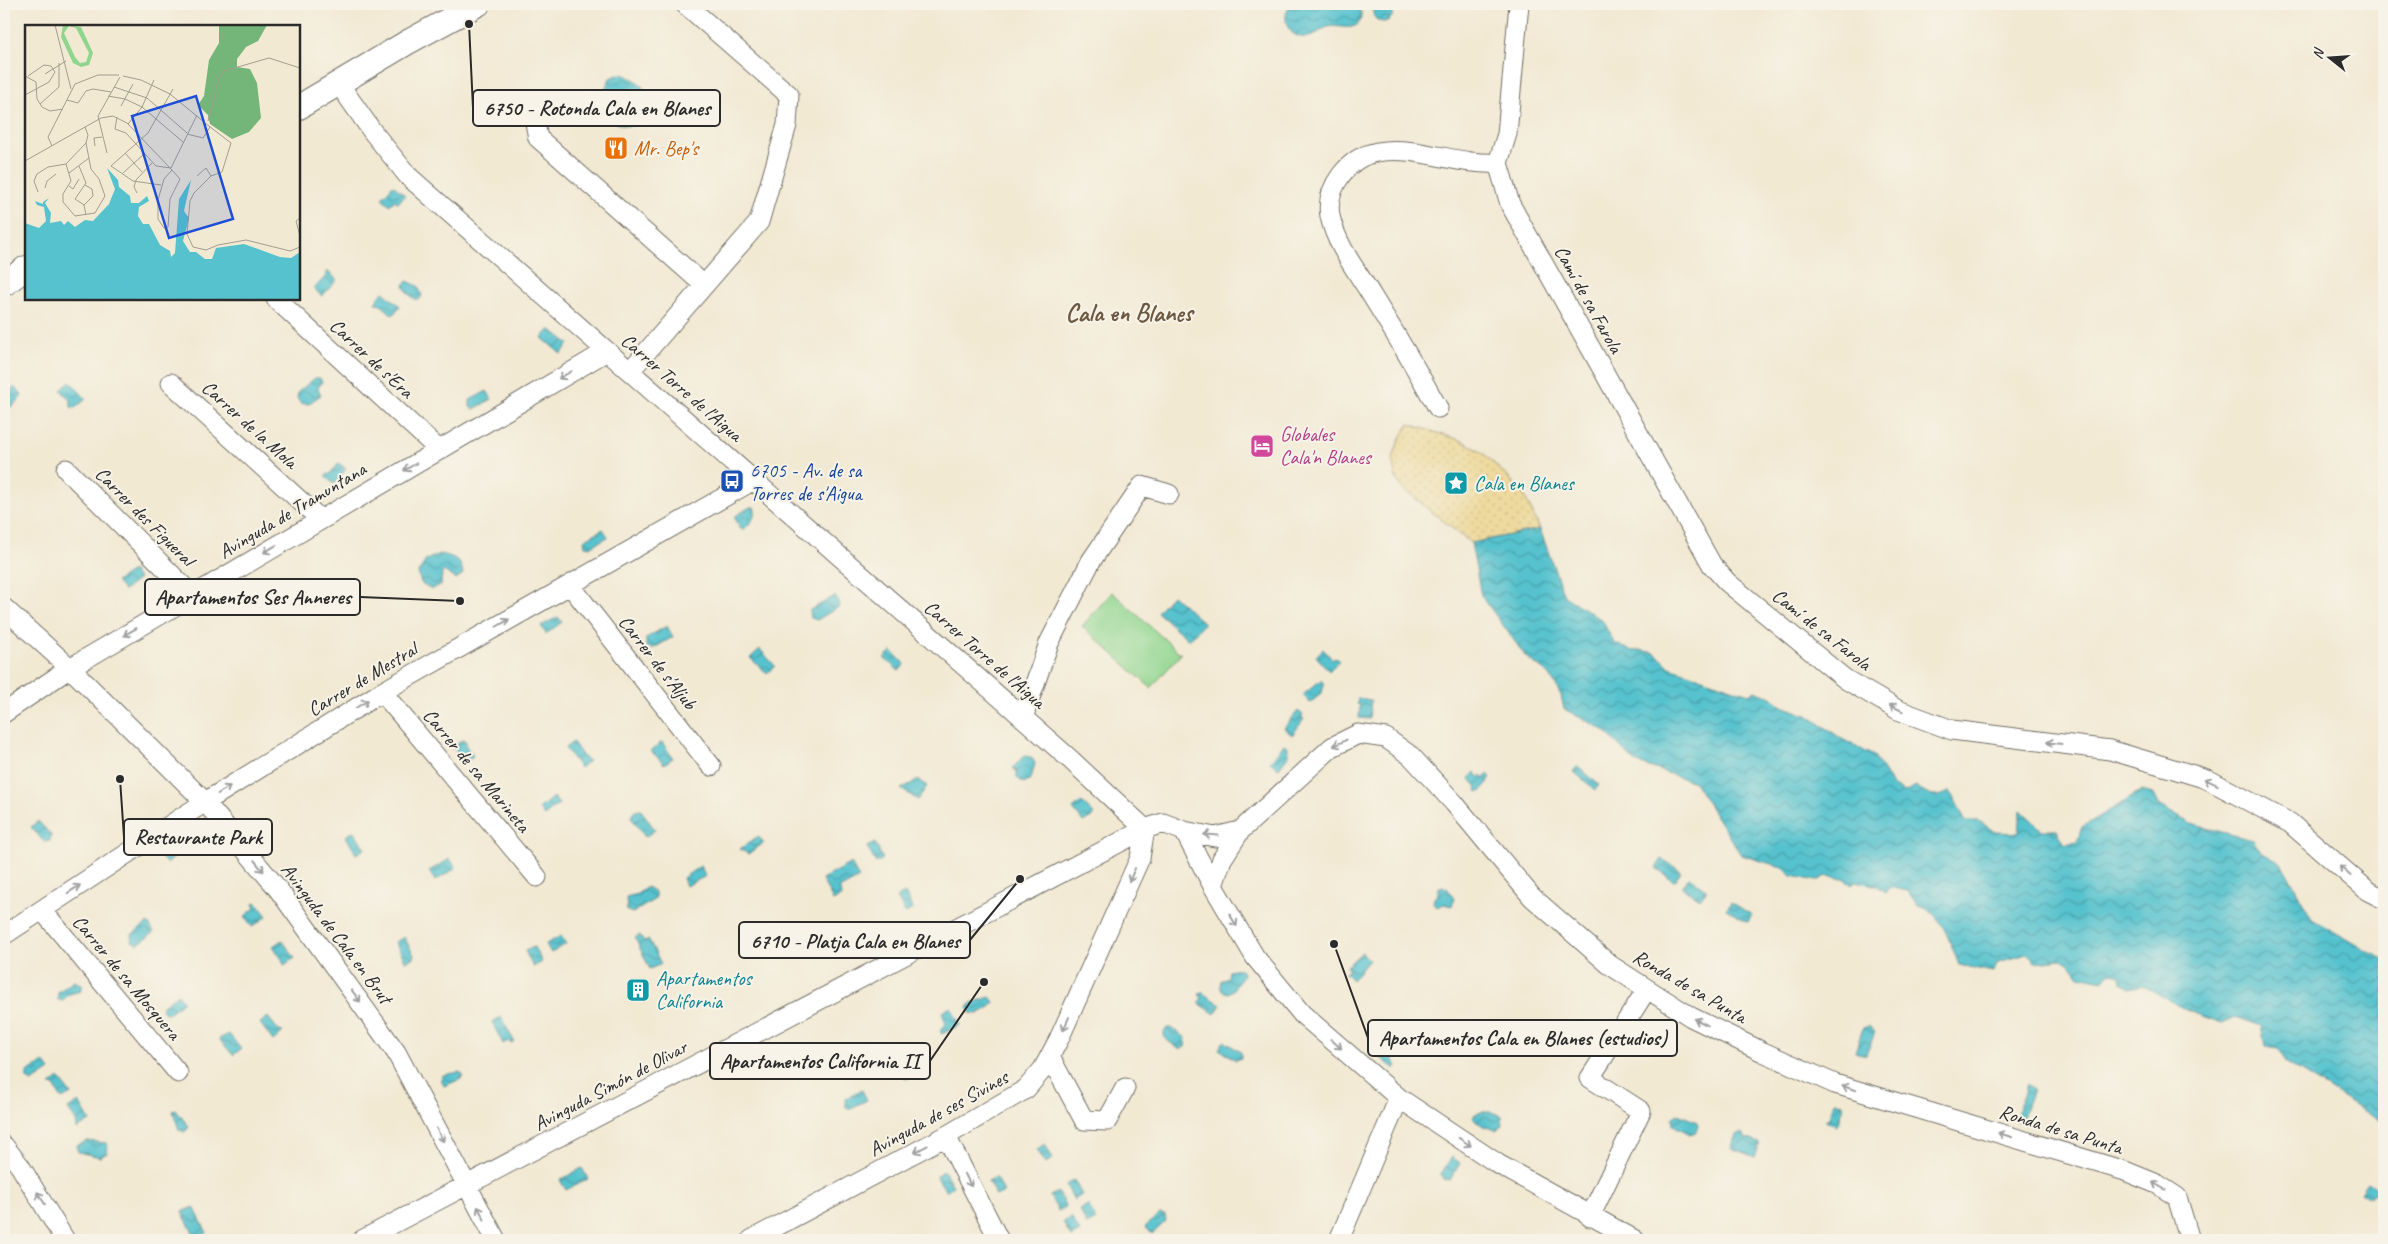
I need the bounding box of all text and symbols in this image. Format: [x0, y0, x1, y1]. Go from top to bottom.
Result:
inset map [25, 25, 300, 300]
north arrow [2306, 32, 2356, 82]
text: N [2309, 45, 2328, 61]
callout: 6750 - Rotonda Cala en Blanes [473, 90, 720, 126]
text: 6750 - Rotonda Cala en Blanes [484, 95, 713, 121]
restaurant icon: Mr. Bep's [603, 135, 629, 161]
place label: Mr. Bep's [634, 136, 700, 161]
street label: Camí de sa Farola [1549, 241, 1629, 359]
district label: Cala en Blanes [1066, 297, 1195, 329]
street label: Carrer de s'Era [324, 313, 420, 404]
street label: Carrer Torre de l'Aigua [616, 328, 749, 448]
one-way arrow [558, 371, 572, 381]
street label: Carrer de la Mola [197, 375, 304, 475]
place label: Globales Cala'n Blanes [1280, 422, 1373, 470]
hotel icon: Globales Cala'n Blanes [1249, 433, 1275, 459]
street label: Avinguda de Tramuntana [214, 456, 372, 564]
place label: 6705 - Av. de sa Torres de s'Aigua [750, 458, 864, 506]
street label: Carrer des Figueral [90, 461, 202, 574]
one-way arrow [403, 462, 417, 472]
bus stop icon: 6705 - Av. de sa Torres de s'Aigua [719, 468, 745, 494]
place icon: Cala en Blanes [1443, 470, 1469, 496]
place label: Cala en Blanes [1474, 471, 1576, 496]
one-way arrow [263, 545, 277, 555]
callout: Apartamentos Ses Anneres [145, 579, 360, 615]
street label: Camí de sa Farola [1767, 583, 1878, 677]
text: Apartamentos Ses Anneres [155, 584, 353, 610]
street label: Carrer Torre de l'Aigua [919, 595, 1052, 715]
street label: Carrer de s'Aljub [613, 610, 703, 716]
one-way arrow [495, 618, 510, 627]
one-way arrow [122, 627, 137, 637]
street label: Carrer de Mestral [303, 635, 425, 722]
one-way arrow [355, 699, 369, 709]
street label: Carrer de sa Marineta [417, 703, 537, 839]
one-way arrow [1889, 703, 1904, 712]
one-way arrow [1332, 738, 1347, 748]
one-way arrow [2046, 738, 2062, 748]
one-way arrow [2204, 776, 2219, 786]
one-way arrow [217, 785, 231, 795]
callout: Restaurante Park [124, 819, 272, 855]
text: Restaurante Park [134, 824, 264, 850]
one-way arrow [1204, 831, 1220, 840]
street label: Avinguda de Cala en Brut [275, 858, 400, 1011]
one-way arrow [253, 859, 264, 872]
one-way arrow [2339, 865, 2352, 877]
one-way arrow [1126, 867, 1136, 882]
one-way arrow [66, 883, 80, 893]
street label: Carrer de sa Mosquera [67, 910, 187, 1046]
one-way arrow [1228, 912, 1238, 927]
callout: 6710 - Platja Cala en Blanes [739, 922, 970, 958]
text: 6710 - Platja Cala en Blanes [750, 928, 962, 954]
street label: Ronda de sa Punta [1628, 944, 1753, 1030]
place label: Apartamentos California [656, 966, 754, 1014]
building icon: Apartamentos California [625, 977, 651, 1003]
one-way arrow [351, 989, 361, 1003]
one-way arrow [1061, 1016, 1071, 1031]
one-way arrow [1694, 1017, 1709, 1026]
callout: Apartamentos Cala en Blanes (estudios) [1368, 1020, 1677, 1056]
text: Apartamentos Cala en Blanes (estudios) [1379, 1025, 1669, 1051]
street label: Avinguda Simón de Olivar [529, 1034, 693, 1136]
one-way arrow [1329, 1038, 1342, 1049]
callout: Apartamentos California II [710, 1043, 930, 1079]
text: Apartamentos California II [720, 1048, 924, 1074]
street label: Avinguda de ses Sivines [864, 1064, 1014, 1162]
one-way arrow [1842, 1083, 1858, 1093]
street label: Ronda de sa Punta [1996, 1099, 2127, 1161]
one-way arrow [435, 1127, 445, 1142]
one-way arrow [1997, 1130, 2013, 1140]
one-way arrow [1458, 1137, 1472, 1147]
one-way arrow [915, 1145, 929, 1155]
one-way arrow [964, 1172, 973, 1187]
one-way arrow [2151, 1181, 2166, 1191]
one-way arrow [36, 1191, 46, 1205]
one-way arrow [476, 1206, 485, 1221]

